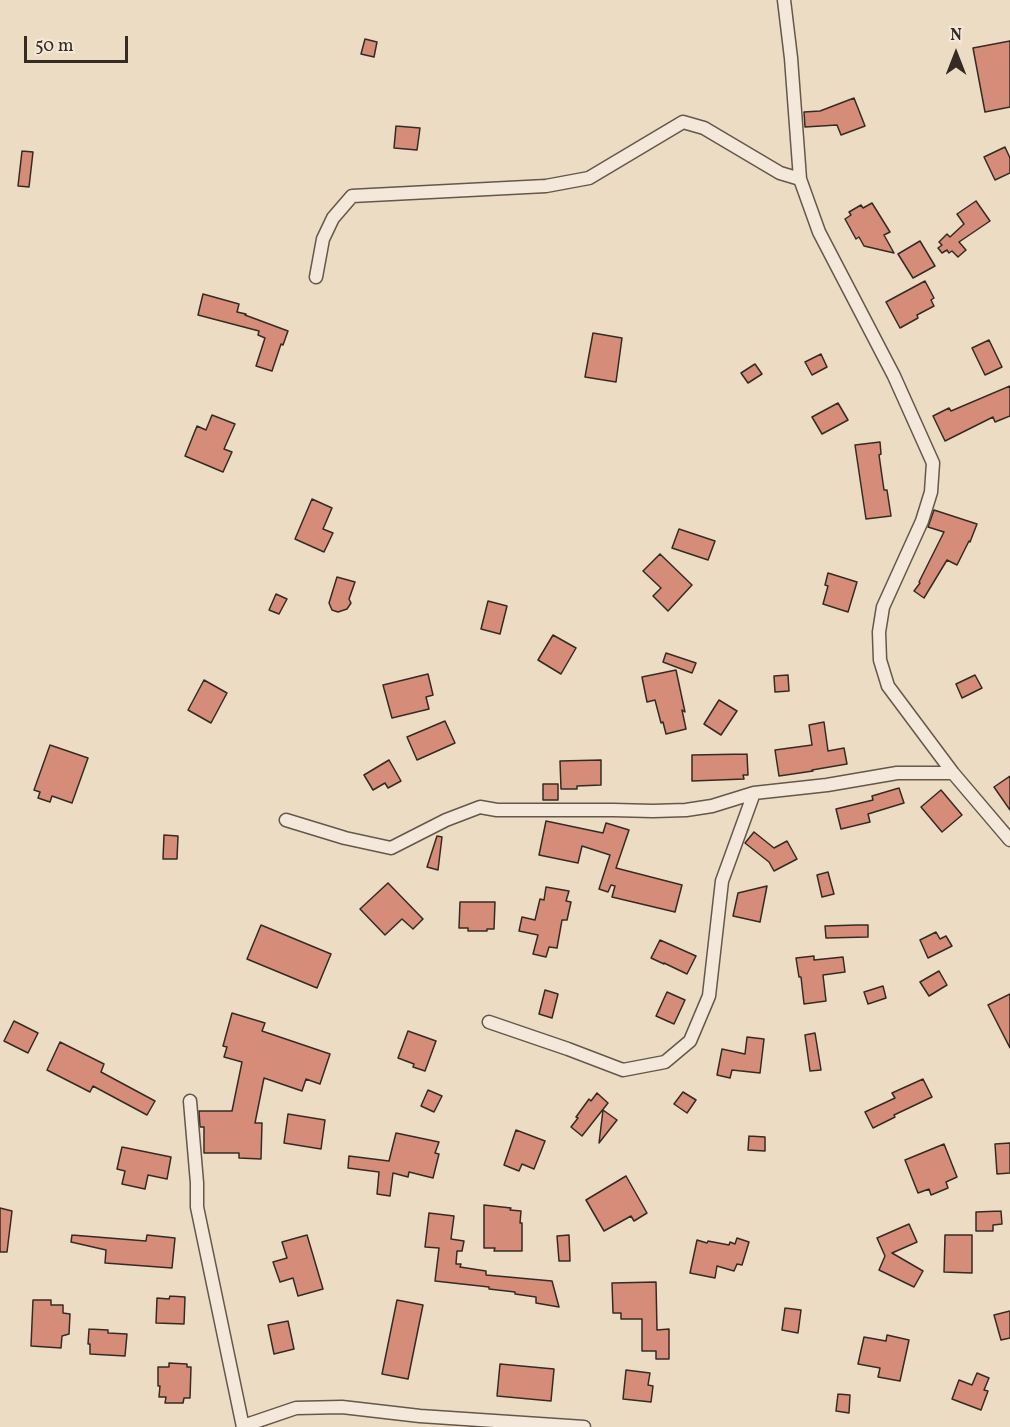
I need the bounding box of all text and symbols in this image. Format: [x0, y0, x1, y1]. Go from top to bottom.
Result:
scale bar [27, 24, 130, 62]
north arrow [926, 24, 986, 84]
text: N [950, 25, 962, 47]
text: 50 m [35, 34, 74, 59]

